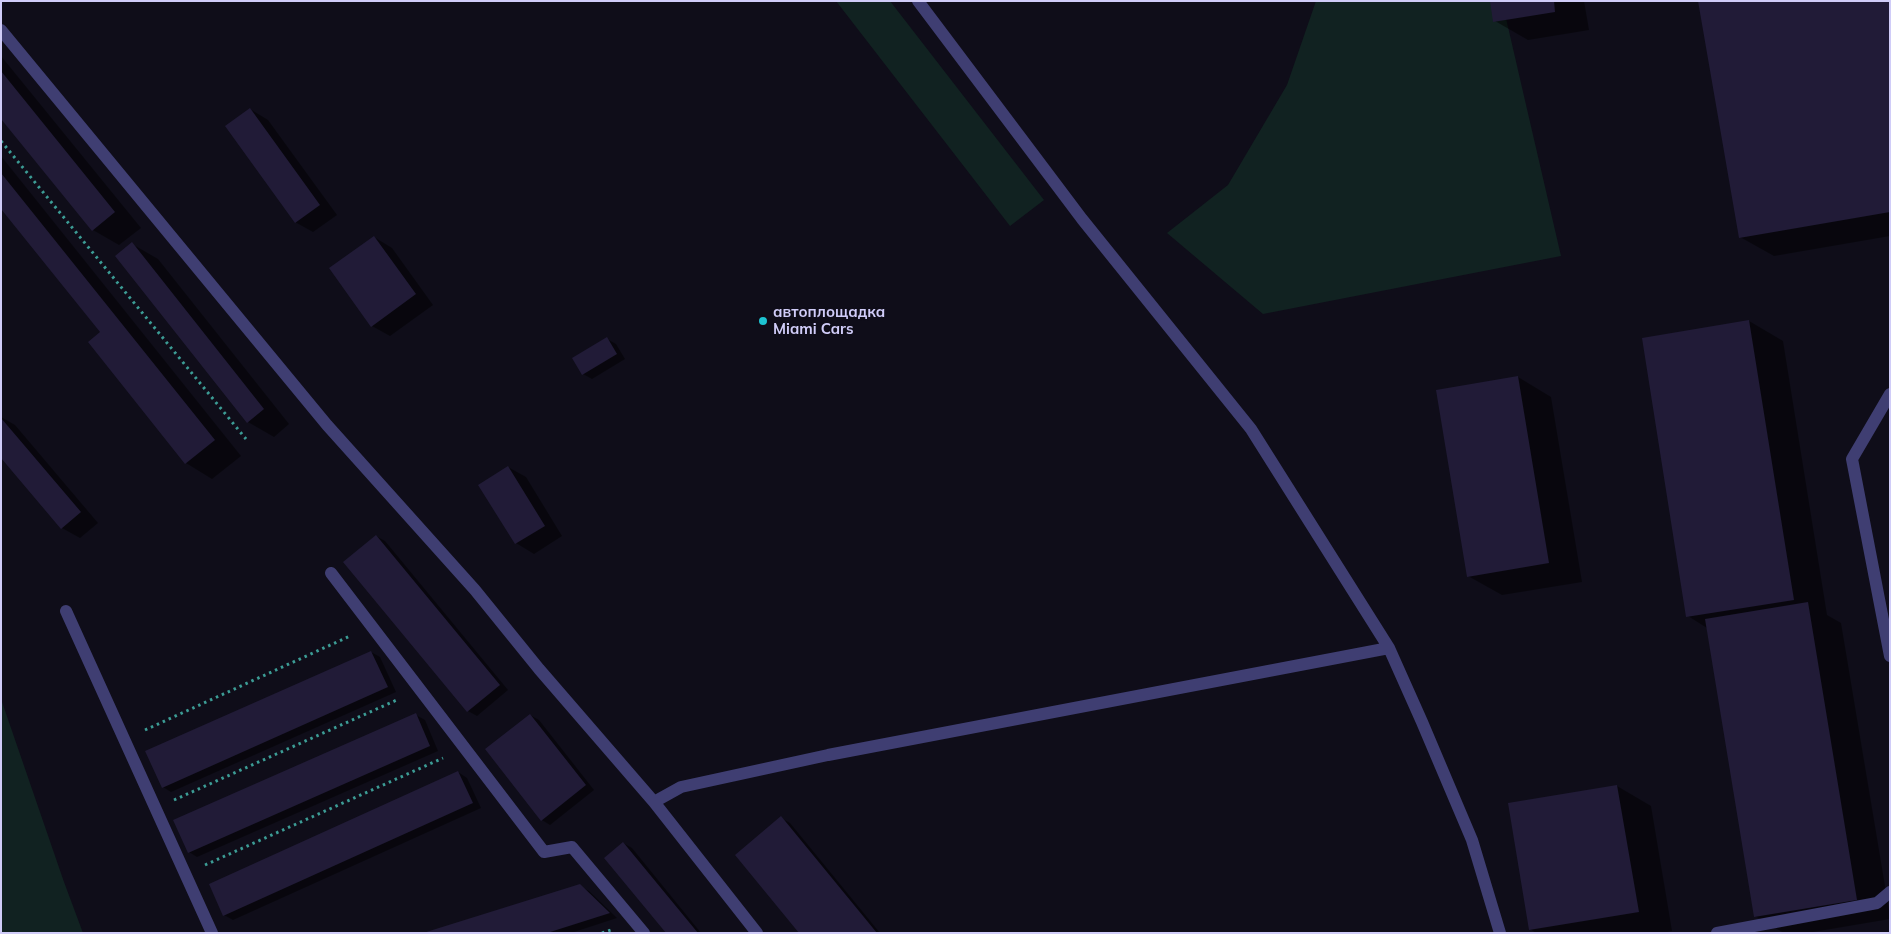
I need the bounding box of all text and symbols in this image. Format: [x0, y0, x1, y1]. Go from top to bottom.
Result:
place label: автоплощадка Miami Cars [773, 303, 885, 338]
marker: автоплощадка Miami Cars [757, 315, 769, 327]

